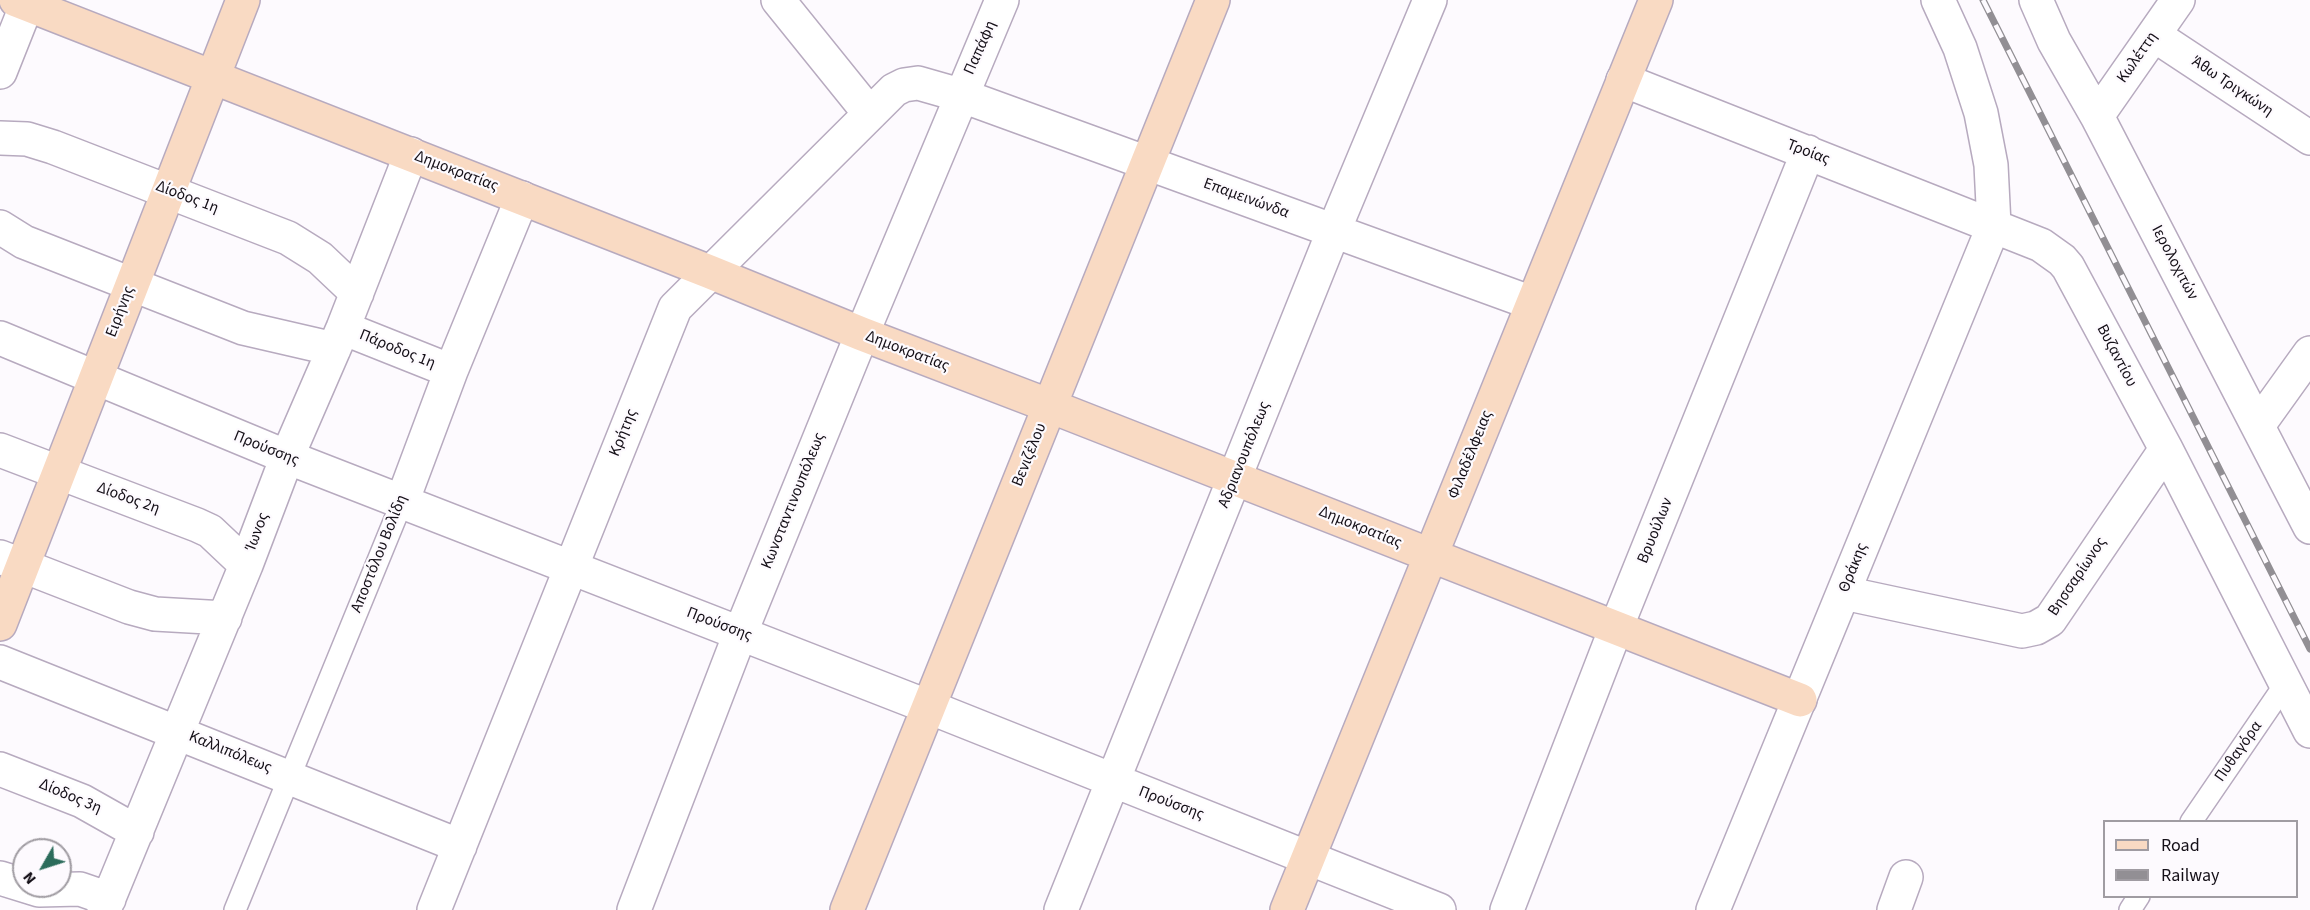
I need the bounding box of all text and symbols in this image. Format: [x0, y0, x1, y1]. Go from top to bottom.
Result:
street label: Παπάφη [961, 18, 1001, 78]
street label: Κωλέττη [2113, 29, 2163, 87]
street label: Άθω Τριγκώνη [2187, 53, 2277, 121]
street label: Τροίας [1784, 136, 1832, 170]
street label: Δημοκρατίας [411, 147, 501, 197]
street label: Επαμεινώνδα [1201, 175, 1291, 223]
street label: Δίοδος 1η [153, 177, 221, 219]
street label: Ιερολοχιτών [2146, 222, 2202, 304]
street label: Ειρήνης [103, 284, 139, 340]
street label: Βυζαντίου [2092, 322, 2140, 390]
street label: Πάροδος 1η [356, 326, 438, 374]
street label: Δημοκρατίας [862, 327, 952, 377]
street label: Αδριανουπόλεως [1215, 399, 1275, 511]
street label: Κρήτης [606, 406, 642, 460]
street label: Φιλαδέλφειας [1445, 408, 1497, 502]
street label: Βενιζέλου [1009, 421, 1051, 489]
street label: Προύσσης [231, 427, 301, 471]
street label: Κωνσταντινουπόλεως [758, 430, 830, 572]
street label: Δίοδος 2η [94, 479, 162, 519]
street label: Αποστόλου Βολίδη [348, 492, 412, 616]
street label: Βρυούλων [1634, 495, 1678, 567]
street label: Δημοκρατίας [1316, 503, 1404, 553]
street label: Ίωνος [242, 510, 274, 554]
street label: Βησσαρίωνος [2045, 534, 2111, 620]
street label: Θράκης [1835, 540, 1873, 596]
street label: Προύσσης [683, 604, 755, 646]
street label: Πυθαγόρα [2211, 718, 2267, 786]
street label: Καλλιπόλεως [186, 728, 274, 778]
street label: Δίοδος 3η [36, 775, 104, 819]
street label: Προύσσης [1135, 783, 1207, 825]
legend [2103, 820, 2298, 898]
text: Road [2161, 833, 2200, 858]
north arrow [12, 838, 72, 898]
text: Railway [2161, 863, 2220, 888]
text: N [18, 867, 41, 889]

